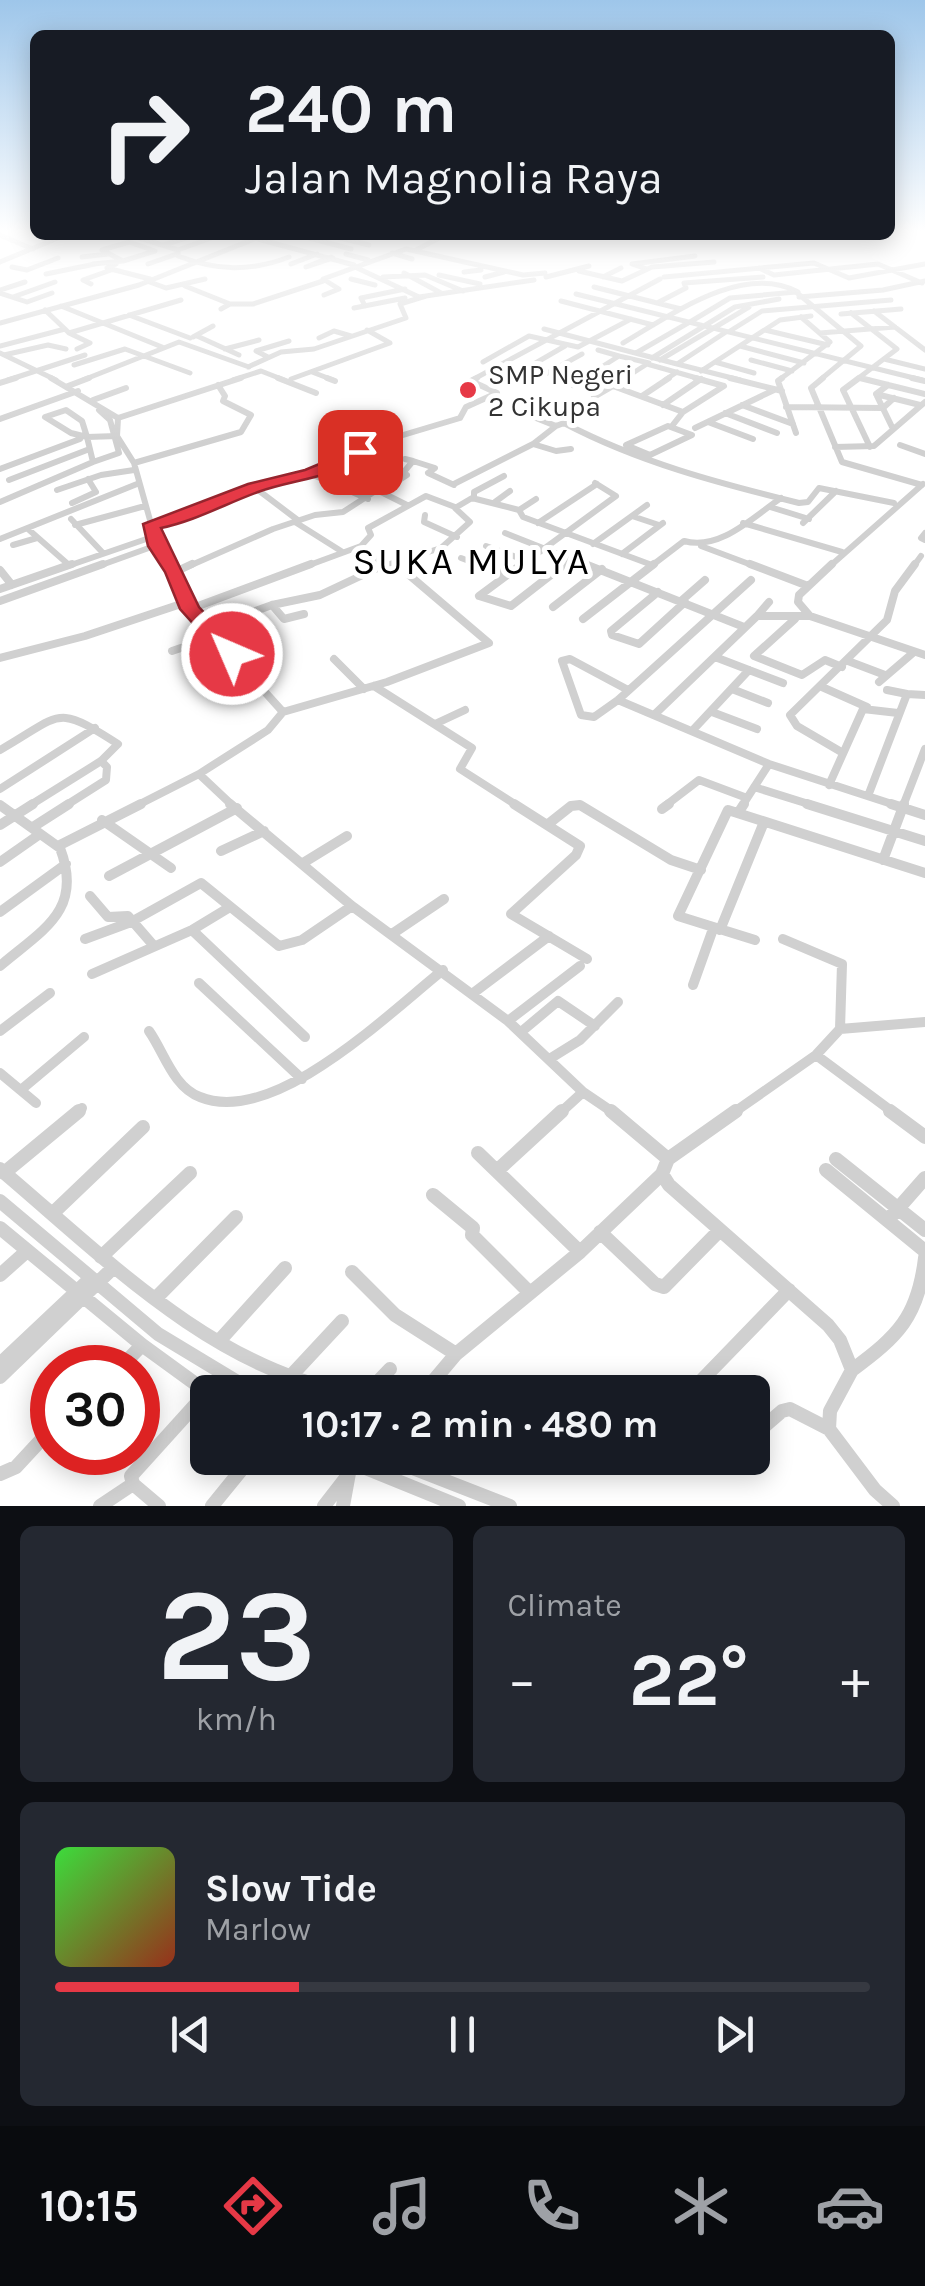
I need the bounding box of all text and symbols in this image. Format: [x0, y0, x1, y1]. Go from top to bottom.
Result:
text: 240 m [245, 68, 457, 150]
icon: right [80, 70, 210, 200]
text: Jalan Magnolia Raya [245, 152, 663, 204]
place label: SMP Negeri 2 Cikupa [488, 358, 633, 423]
marker: SMP Negeri 2 Cikupa [457, 379, 479, 401]
pin [318, 410, 403, 495]
icon: arrive [333, 425, 388, 480]
district label: SUKA MULYA [353, 539, 591, 584]
position arrow [180, 602, 284, 706]
speed limit sign: 30 [30, 1345, 160, 1475]
text: 10:17 · 2 min · 480 m [302, 1402, 658, 1447]
text: 23 [156, 1560, 316, 1712]
text: Climate [508, 1587, 622, 1624]
text: 22° [629, 1636, 749, 1724]
text: − [508, 1648, 536, 1712]
text: + [841, 1648, 870, 1712]
text: km/h [196, 1701, 277, 1738]
text: Slow Tide [205, 1866, 377, 1911]
text: Marlow [205, 1911, 311, 1948]
icon: previous [163, 2007, 218, 2062]
icon: pause [435, 2007, 490, 2062]
icon: next [707, 2007, 762, 2062]
icon: directions [218, 2171, 288, 2241]
icon: music [367, 2171, 437, 2241]
icon: phone [517, 2171, 587, 2241]
icon: climate [666, 2171, 736, 2241]
icon: car [815, 2171, 885, 2241]
text: 10:15 [40, 2180, 139, 2232]

